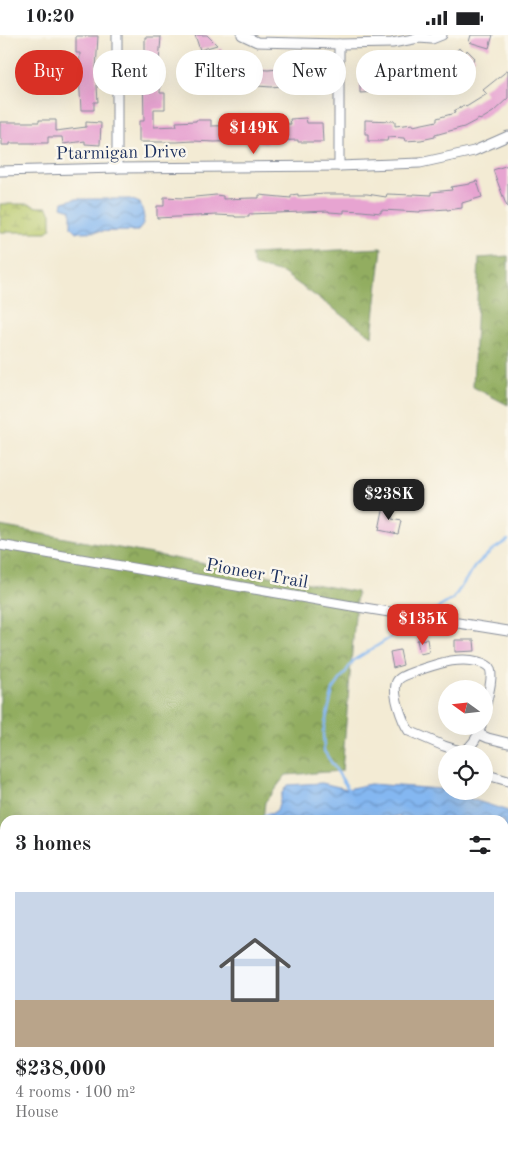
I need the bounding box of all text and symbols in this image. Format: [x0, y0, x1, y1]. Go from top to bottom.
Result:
text: 10:20 [25, 8, 74, 27]
chip: Buy [15, 50, 83, 95]
chip: Rent [93, 50, 166, 95]
chip: Filters [176, 50, 263, 95]
chip: New [273, 50, 346, 95]
chip: Apartment [356, 50, 476, 95]
pin: $149K [219, 113, 289, 155]
text: $149K [229, 121, 279, 137]
street label: Ptarmigan Drive [56, 143, 186, 163]
pin: $238K [354, 479, 424, 521]
text: $238K [364, 487, 414, 503]
street label: Pioneer Trail [204, 556, 310, 592]
pin: $135K [388, 603, 458, 646]
text: $135K [398, 612, 448, 628]
north arrow [438, 680, 492, 735]
map controls [438, 680, 493, 800]
button: locate [438, 745, 493, 800]
icon: filters [466, 831, 494, 859]
text: 3 homes [15, 834, 91, 855]
icon: home [210, 925, 300, 1015]
text: $238,000 [15, 1059, 106, 1080]
text: 4 rooms · 100 m² [15, 1085, 135, 1101]
text: House [15, 1105, 58, 1121]

